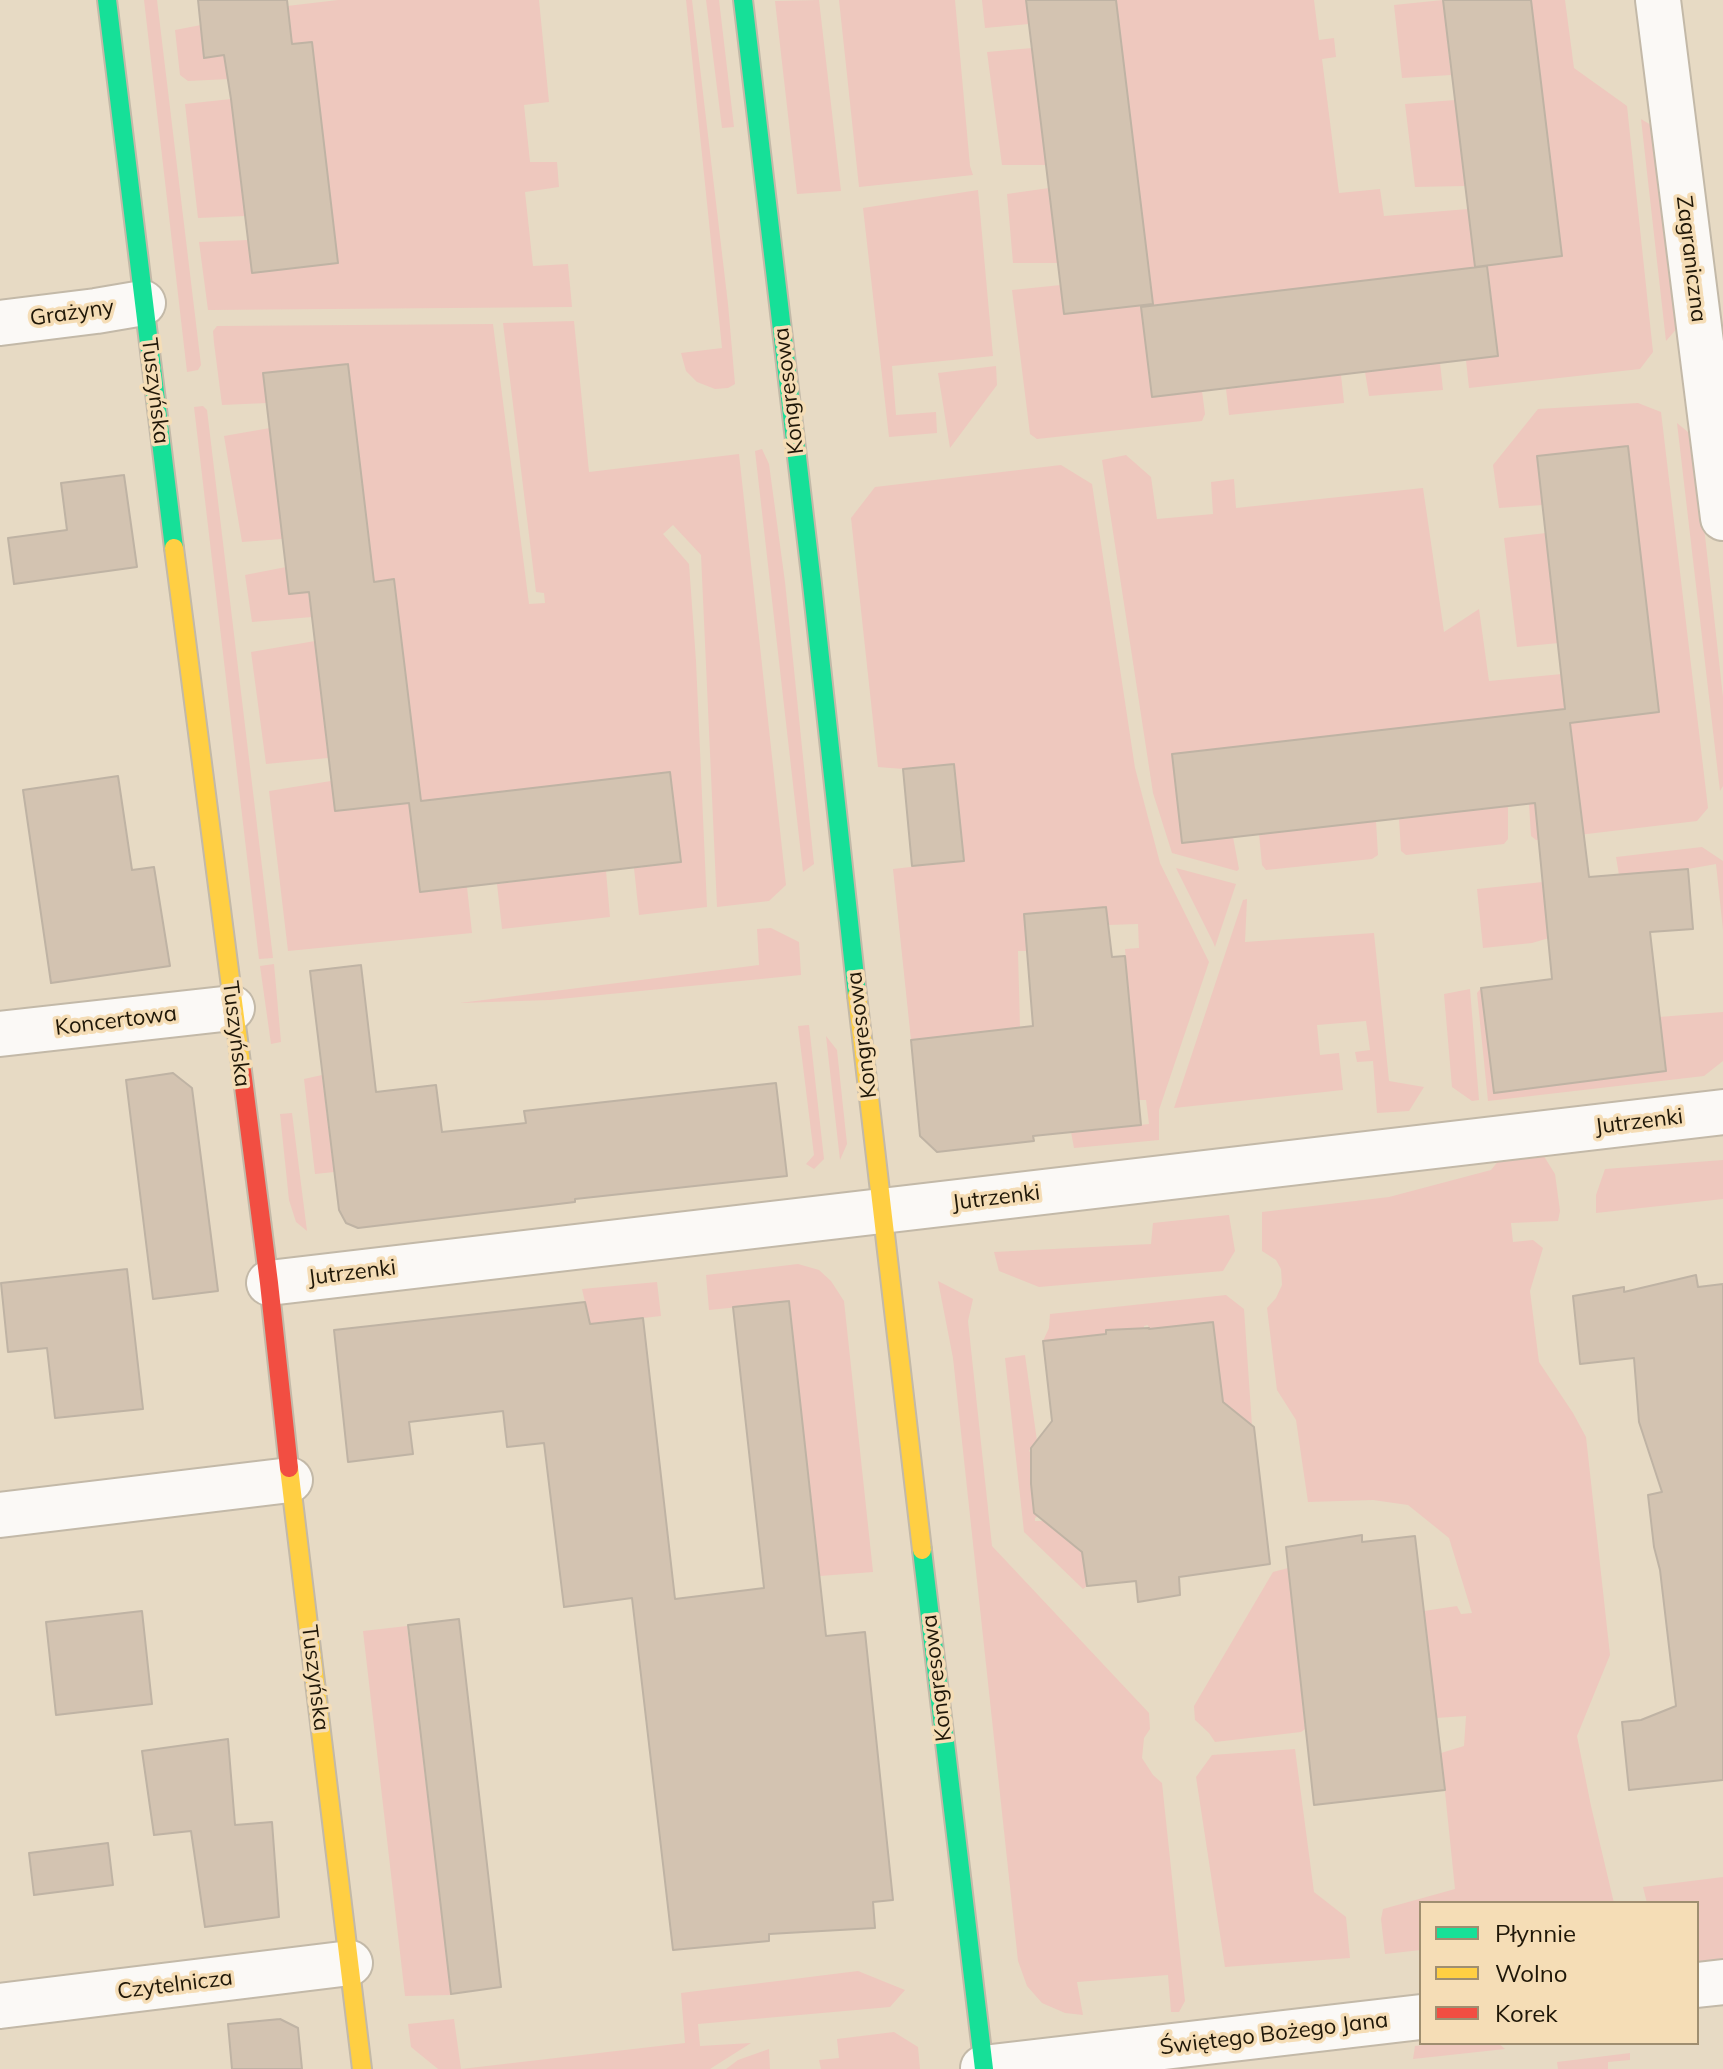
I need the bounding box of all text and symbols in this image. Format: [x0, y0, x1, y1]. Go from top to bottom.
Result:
street label: Zagraniczna [1670, 194, 1712, 324]
street label: Grażyny [28, 294, 116, 332]
street label: Kongresowa [768, 326, 810, 456]
street label: Tuszyńska [135, 337, 175, 445]
street label: Kongresowa [841, 970, 883, 1100]
street label: Tuszyńska [216, 980, 256, 1088]
street label: Koncertowa [54, 1000, 178, 1042]
street label: Jutrzenki [1594, 1104, 1684, 1140]
street label: Jutrzenki [951, 1180, 1041, 1216]
street label: Jutrzenki [307, 1255, 397, 1291]
street label: Kongresowa [916, 1613, 958, 1743]
street label: Tuszyńska [295, 1624, 335, 1732]
legend [1419, 1901, 1699, 2045]
text: Płynnie [1495, 1918, 1576, 1948]
text: Wolno [1495, 1958, 1567, 1988]
street label: Czytelnicza [116, 1965, 234, 2005]
text: Korek [1495, 1998, 1558, 2028]
street label: Świętego Bożego Jana [1158, 2007, 1390, 2061]

